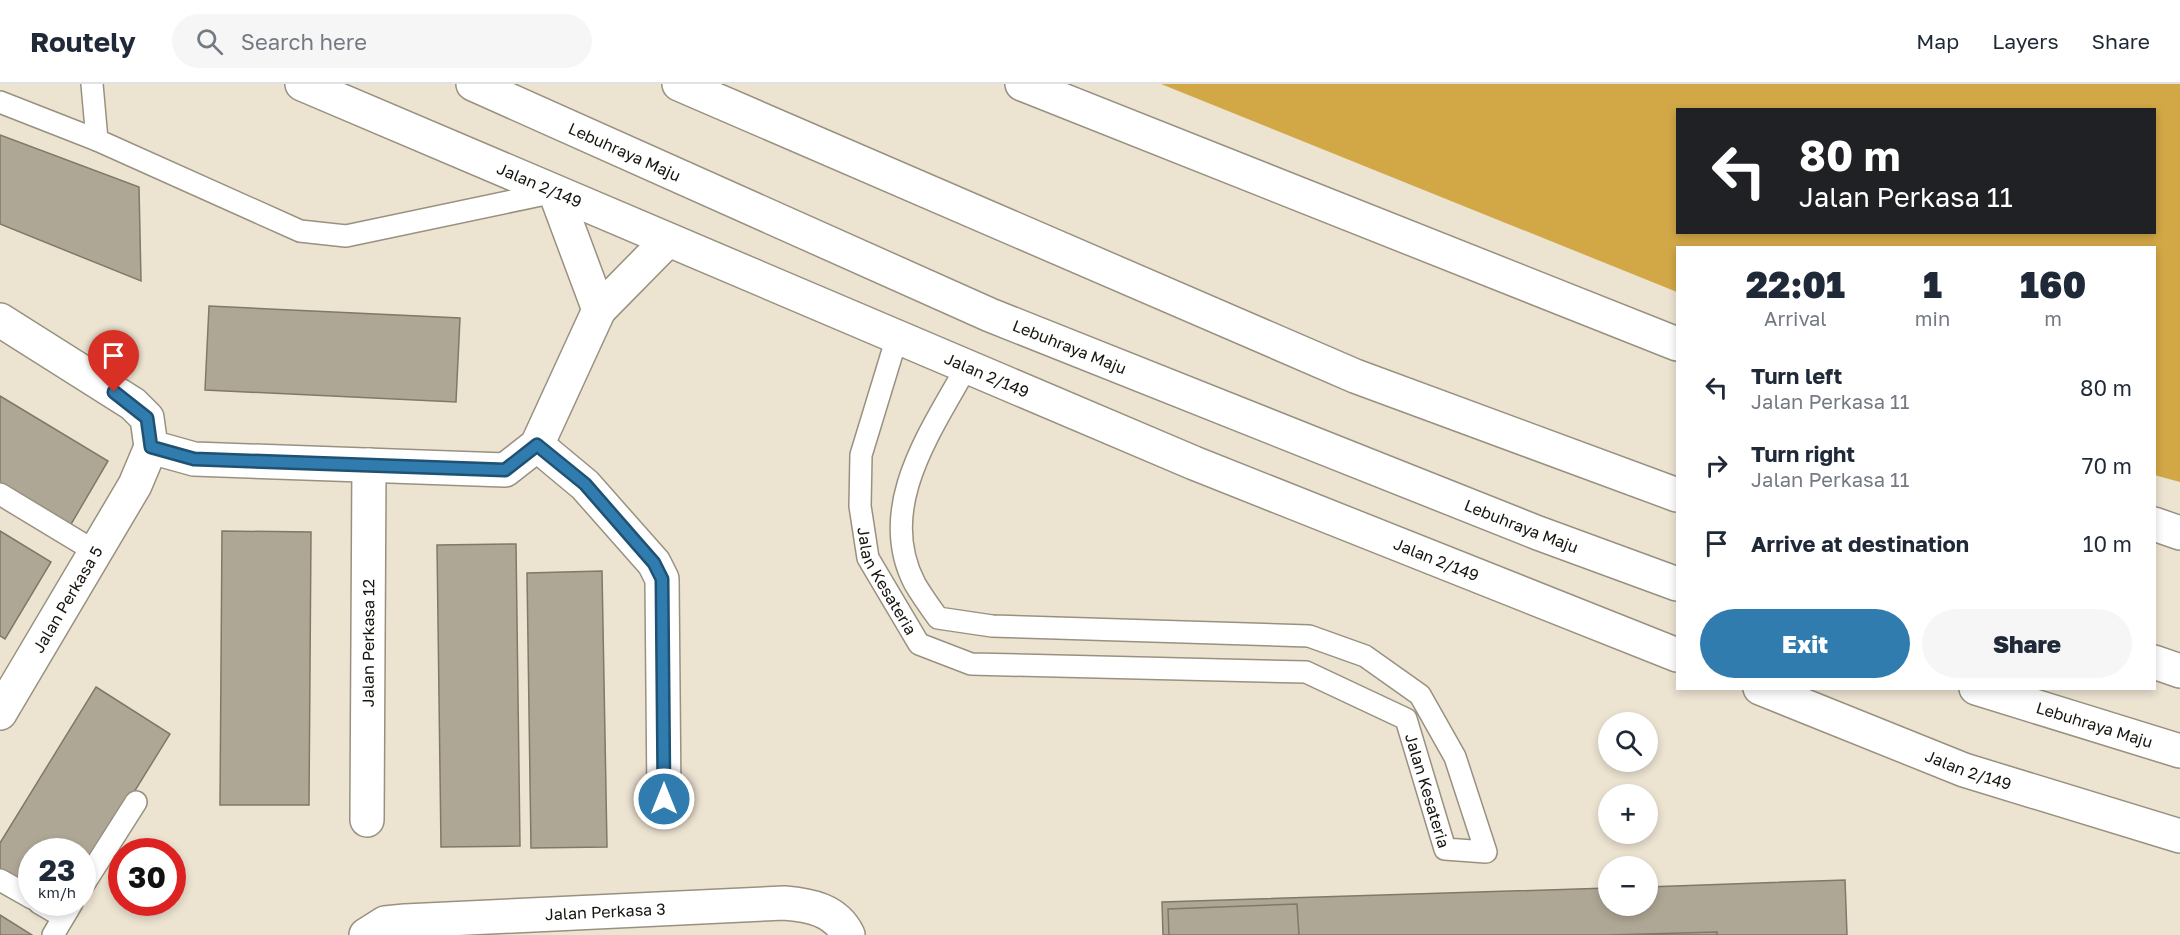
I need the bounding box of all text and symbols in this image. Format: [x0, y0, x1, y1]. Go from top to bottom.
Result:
search box [172, 14, 592, 68]
text: Routely [30, 25, 136, 58]
icon: search [193, 25, 226, 58]
text: Search here [241, 28, 367, 55]
text: Map [1916, 28, 1959, 54]
text: Layers [1992, 28, 2059, 54]
text: Share [2092, 28, 2150, 54]
street label: Lebuhraya Maju [565, 118, 684, 185]
text: 80 m [1799, 130, 1900, 180]
icon: left [1700, 132, 1778, 210]
street label: Jalan 2/149 [494, 158, 585, 212]
text: Jalan Perkasa 11 [1799, 181, 2013, 213]
text: 22:01 [1746, 263, 1845, 306]
text: 1 [1923, 263, 1942, 306]
text: 160 [2020, 263, 2086, 306]
text: Arrival [1764, 306, 1827, 330]
text: min [1915, 306, 1950, 330]
text: m [2044, 306, 2062, 330]
street label: Lebuhraya Maju [1010, 315, 1129, 378]
pin [88, 330, 139, 392]
icon: arrive [97, 339, 130, 372]
street label: Jalan 2/149 [941, 348, 1032, 402]
text: Turn left [1751, 362, 1842, 389]
icon: left [1700, 371, 1733, 404]
text: 80 m [2080, 374, 2132, 401]
text: Jalan Perkasa 11 [1751, 389, 1909, 413]
text: Turn right [1751, 440, 1855, 467]
icon: right [1700, 449, 1733, 482]
text: 70 m [2082, 452, 2132, 479]
text: Jalan Perkasa 11 [1751, 467, 1909, 491]
street label: Lebuhraya Maju [1461, 495, 1581, 557]
street label: Jalan Kesateria [853, 526, 921, 638]
icon: arrive [1700, 527, 1733, 560]
text: Arrive at destination [1751, 530, 1969, 557]
text: 10 m [2083, 530, 2132, 557]
street label: Jalan 2/149 [1391, 533, 1482, 585]
street label: Jalan Perkasa 5 [28, 542, 107, 656]
street label: Jalan Perkasa 12 [358, 579, 378, 707]
button: Exit [1700, 609, 1910, 678]
button: Share [1922, 609, 2132, 678]
street label: Lebuhraya Maju [2034, 697, 2155, 752]
map controls [1598, 712, 1658, 916]
button: search [1598, 712, 1658, 772]
street label: Jalan Kesateria [1401, 731, 1454, 850]
street label: Jalan 2/149 [1922, 745, 2014, 794]
position arrow [632, 767, 696, 831]
button: + [1598, 784, 1658, 844]
speed limit sign: 30 [108, 838, 186, 916]
text: 23 [39, 852, 75, 888]
button: − [1598, 856, 1658, 916]
text: km/h [38, 883, 76, 901]
street label: Jalan Perkasa 3 [544, 899, 666, 924]

